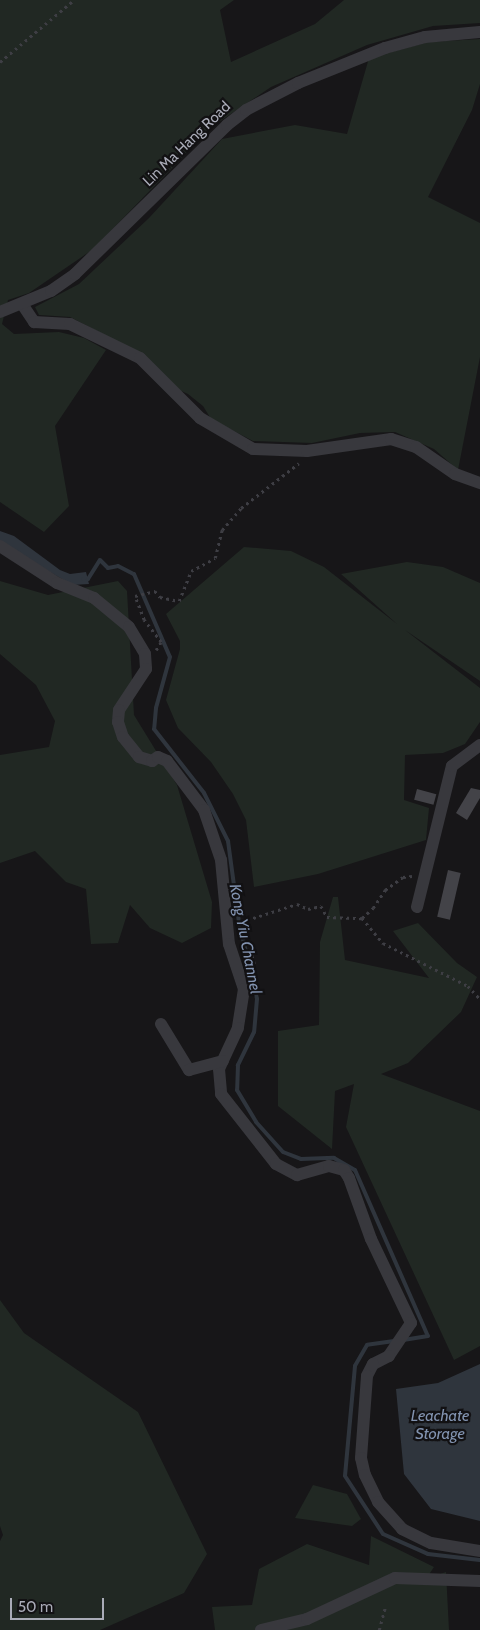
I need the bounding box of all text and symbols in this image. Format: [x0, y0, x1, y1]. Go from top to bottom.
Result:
street label: Lin Ma Hang Road [140, 98, 234, 190]
water label: Kong Yiu Channel [225, 882, 265, 996]
water label: Leachate Storage [411, 1406, 469, 1444]
scale bar [12, 1588, 106, 1620]
text: 50 m [18, 1598, 53, 1616]

